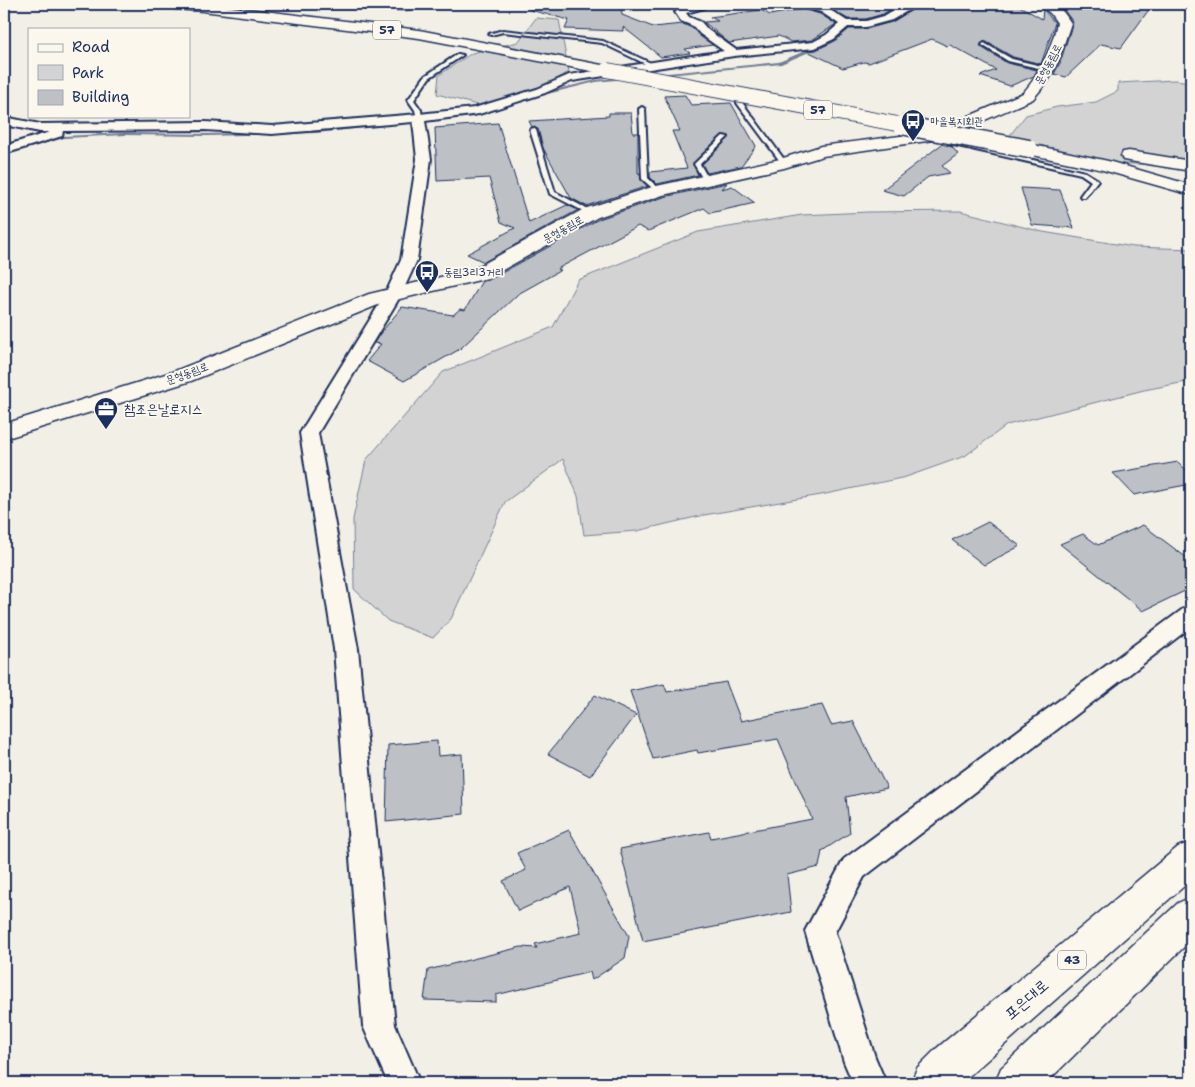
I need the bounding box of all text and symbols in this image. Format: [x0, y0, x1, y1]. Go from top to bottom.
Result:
road number: 57 [373, 20, 401, 40]
legend [28, 28, 190, 118]
text: Road [72, 37, 110, 57]
street label: 문형동림로 [1031, 41, 1066, 87]
text: Park [72, 63, 104, 83]
text: Building [72, 87, 129, 107]
road number: 57 [804, 100, 832, 120]
bus stop icon: 마을복지회관 [900, 108, 926, 142]
place label: 마을복지회관 [930, 114, 983, 129]
street label: 문형동림로 [540, 212, 586, 247]
bus stop icon: 동림3리3거리 [414, 259, 440, 293]
place label: 동림3리3거리 [444, 265, 504, 280]
street label: 문형동림로 [164, 359, 211, 388]
office icon: 참조은날로지스 [93, 396, 119, 430]
place label: 참조은날로지스 [124, 400, 203, 418]
road number: 43 [1058, 950, 1086, 970]
street label: 포은대로 [1000, 975, 1053, 1024]

